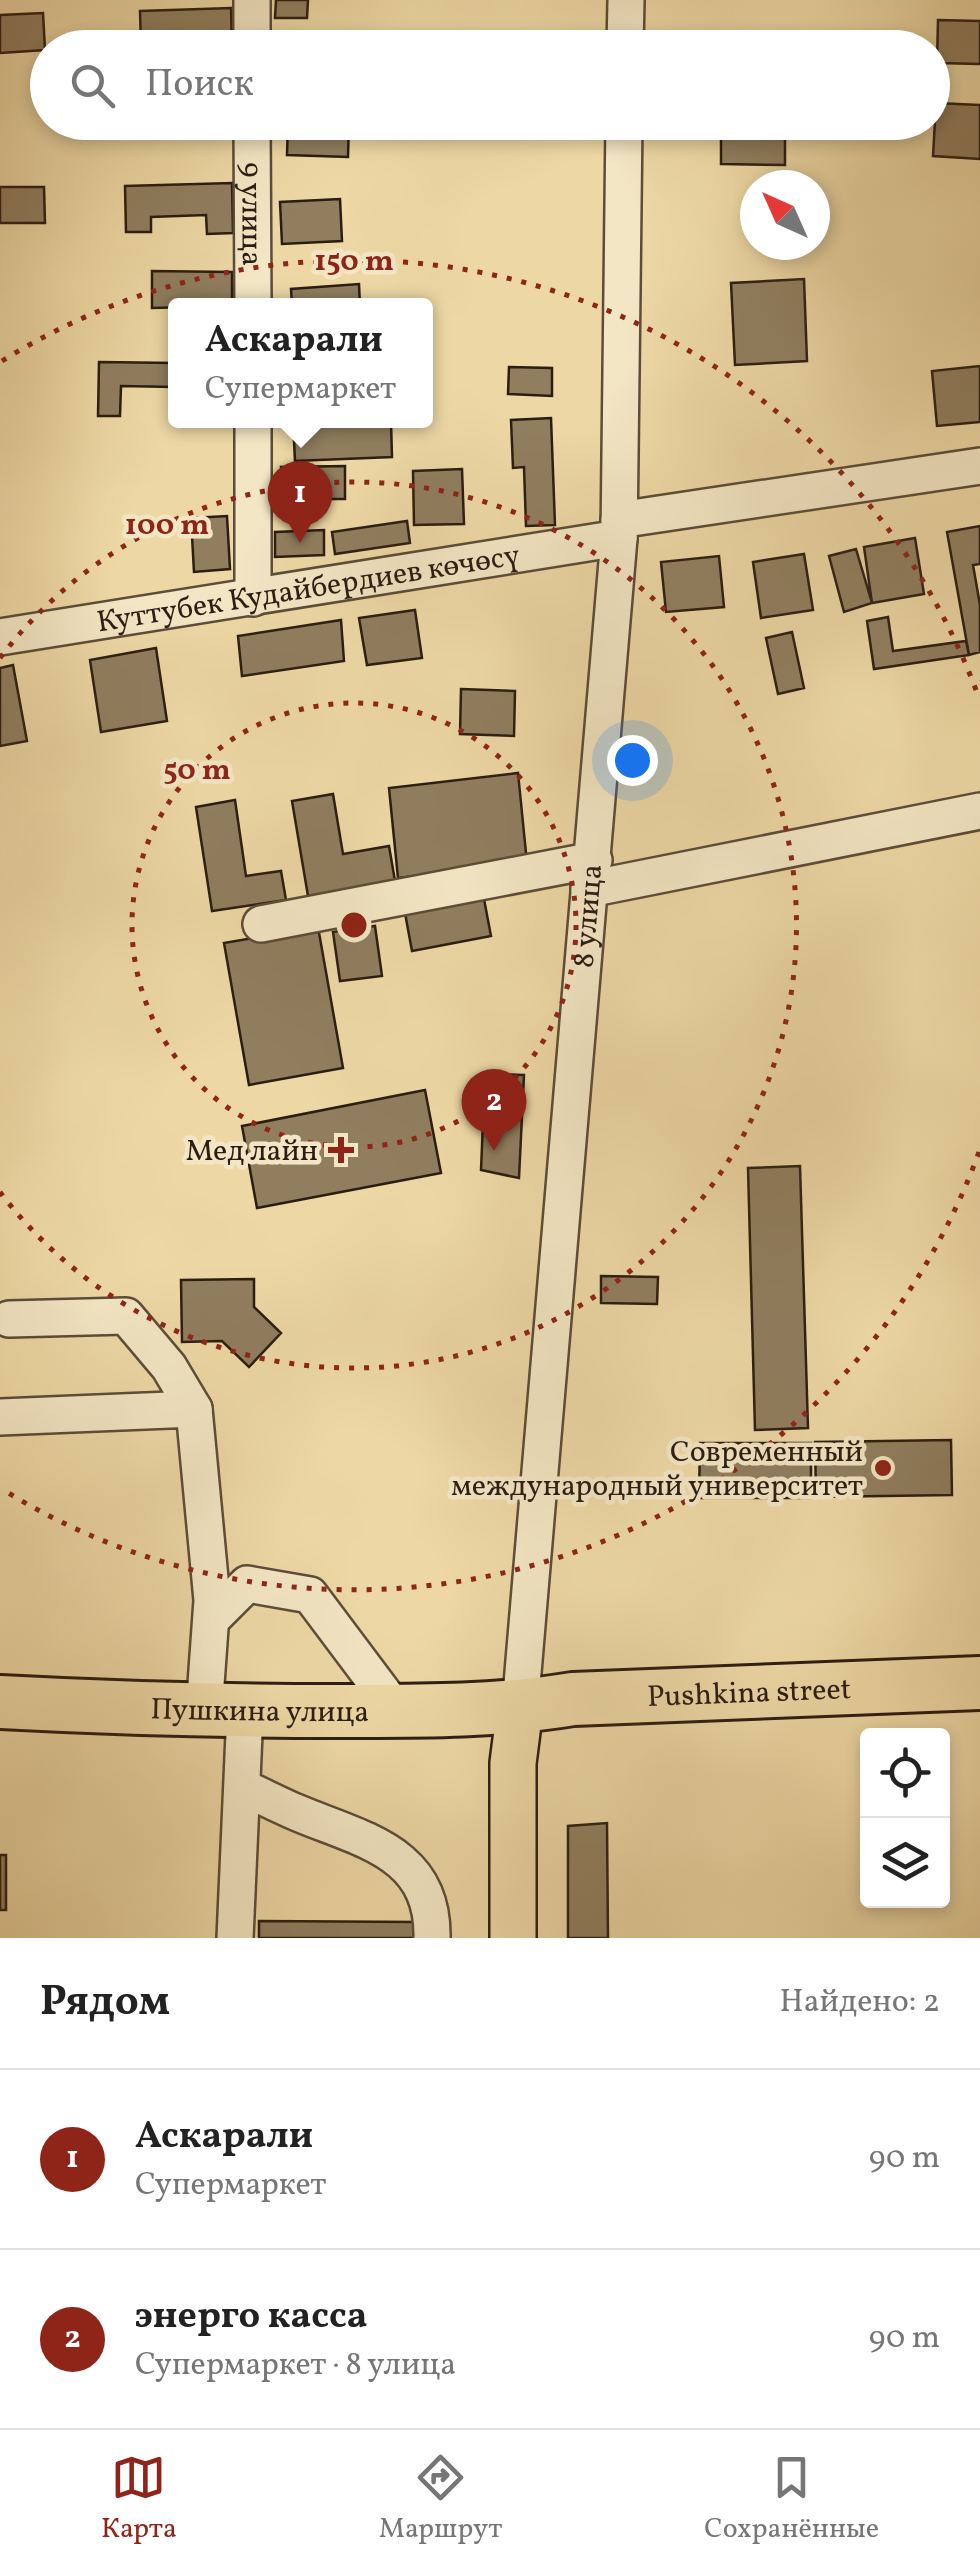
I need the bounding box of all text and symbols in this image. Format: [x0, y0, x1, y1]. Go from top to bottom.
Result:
search box [30, 30, 950, 140]
icon: search [65, 58, 120, 113]
text: Поиск [145, 59, 254, 112]
street label: 9 улица [229, 162, 272, 266]
north arrow [740, 170, 830, 260]
text: 150 m [314, 241, 394, 283]
popup [168, 298, 433, 428]
text: Аскарали [205, 315, 383, 368]
text: Супермаркет [205, 368, 396, 412]
pin: 1 [268, 460, 332, 543]
text: 100 m [125, 505, 209, 547]
street label: Куттубек Кудайбердиев көчөсү [94, 535, 523, 644]
your location [607, 735, 658, 786]
text: 50 m [163, 750, 231, 792]
street label: 8 улица [564, 862, 614, 970]
centre of rings [336, 907, 372, 943]
pin: 2 [462, 1068, 526, 1151]
place label: Мед лайн [186, 1131, 318, 1173]
marker: Мед лайн [328, 1137, 354, 1163]
place label: Современный международный университет [451, 1432, 863, 1508]
marker: Современный международный университет [872, 1457, 894, 1479]
street label: Pushkina street [646, 1669, 852, 1719]
street label: Пушкина улица [150, 1689, 369, 1734]
map controls [860, 1728, 950, 1908]
button: locate [860, 1728, 950, 1818]
button: layers [860, 1818, 950, 1908]
text: Рядом [40, 1974, 170, 2033]
text: Найдено: 2 [780, 1981, 940, 2025]
text: Аскарали [135, 2111, 313, 2164]
text: 1 [66, 2137, 79, 2181]
text: 90 m [869, 2137, 940, 2181]
text: Супермаркет [135, 2164, 326, 2208]
text: энерго касса [135, 2291, 367, 2344]
text: 2 [64, 2317, 81, 2361]
text: 90 m [869, 2317, 940, 2361]
text: Супермаркет · 8 улица [135, 2344, 456, 2388]
tab: Карта [101, 2450, 177, 2549]
tab: Маршрут [379, 2450, 502, 2549]
tab: Сохранённые [704, 2450, 879, 2549]

